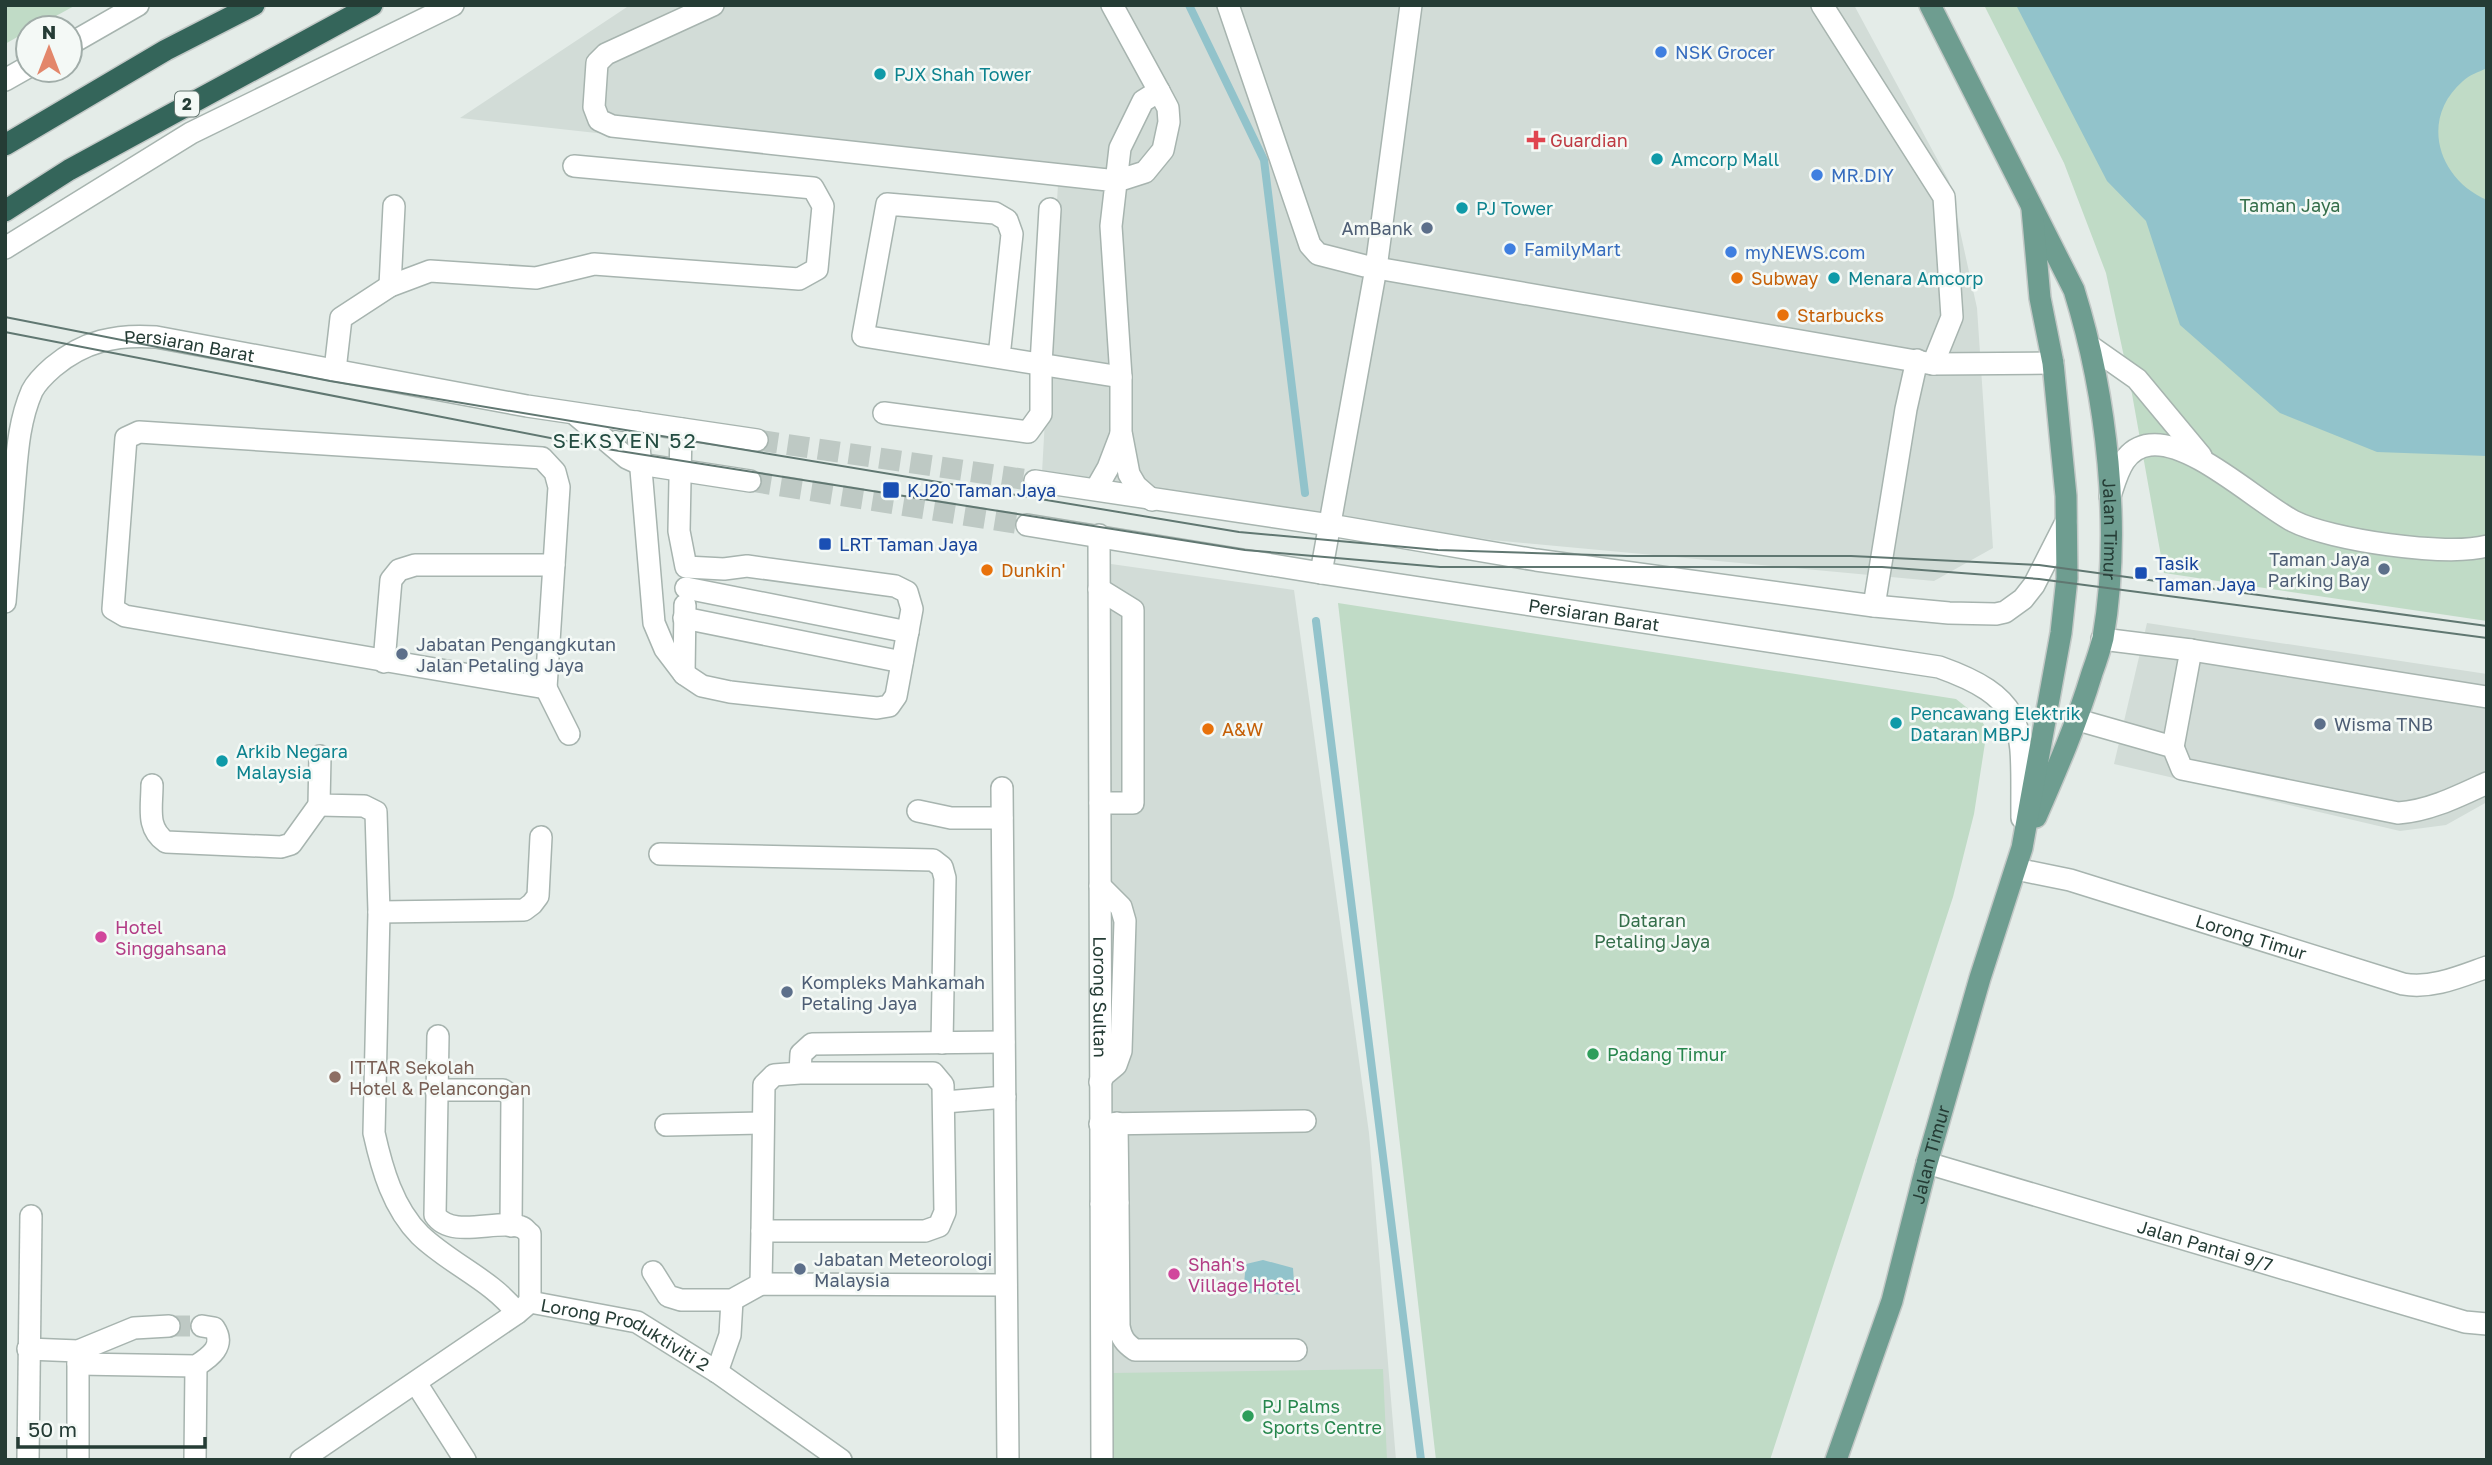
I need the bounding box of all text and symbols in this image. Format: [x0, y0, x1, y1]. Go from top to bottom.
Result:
north arrow [14, 14, 84, 84]
text: N [42, 20, 56, 43]
place label: NSK Grocer [1675, 41, 1775, 63]
marker: NSK Grocer [1653, 44, 1669, 60]
place label: PJX Shah Tower [894, 63, 1031, 85]
marker: PJX Shah Tower [872, 66, 888, 82]
road number: 2 [175, 92, 199, 116]
place label: Guardian [1550, 129, 1628, 151]
marker: Guardian [1528, 132, 1544, 148]
place label: Amcorp Mall [1671, 148, 1780, 170]
marker: Amcorp Mall [1649, 151, 1665, 167]
place label: MR.DIY [1831, 164, 1894, 186]
marker: MR.DIY [1809, 167, 1825, 183]
park label: Taman Jaya [2240, 194, 2340, 216]
place label: PJ Tower [1476, 197, 1553, 219]
marker: PJ Tower [1454, 200, 1470, 216]
place label: AmBank [1342, 217, 1413, 239]
marker: AmBank [1419, 220, 1435, 236]
place label: FamilyMart [1524, 238, 1621, 260]
marker: FamilyMart [1502, 241, 1518, 257]
place label: myNEWS.com [1745, 241, 1865, 263]
marker: myNEWS.com [1723, 244, 1739, 260]
place label: Subway [1751, 267, 1818, 289]
place label: Menara Amcorp [1848, 267, 1983, 289]
marker: Subway [1729, 270, 1745, 286]
marker: Menara Amcorp [1826, 270, 1842, 286]
place label: Starbucks [1797, 304, 1884, 326]
marker: Starbucks [1775, 307, 1791, 323]
street label: Persiaran Barat [123, 325, 257, 366]
district label: SEKSYEN 52 [552, 427, 698, 453]
street label: Jalan Timur [2098, 478, 2122, 581]
place label: KJ20 Taman Jaya [907, 479, 1056, 501]
marker: KJ20 Taman Jaya [881, 480, 901, 500]
place label: LRT Taman Jaya [839, 533, 978, 555]
marker: LRT Taman Jaya [817, 536, 833, 552]
place label: Taman Jaya Parking Bay [2268, 548, 2370, 591]
place label: Tasik Taman Jaya [2155, 552, 2256, 595]
place label: Dunkin' [1001, 559, 1065, 581]
marker: Taman Jaya Parking Bay [2376, 561, 2392, 577]
marker: Dunkin' [979, 562, 995, 578]
marker: Tasik Taman Jaya [2133, 565, 2149, 581]
street label: Persiaran Barat [1527, 594, 1661, 635]
place label: Jabatan Pengangkutan Jalan Petaling Jaya [416, 633, 616, 676]
marker: Jabatan Pengangkutan Jalan Petaling Jaya [394, 646, 410, 662]
place label: Pencawang Elektrik Dataran MBPJ [1910, 702, 2081, 745]
place label: Wisma TNB [2334, 713, 2433, 735]
marker: Pencawang Elektrik Dataran MBPJ [1888, 715, 1904, 731]
marker: Wisma TNB [2312, 716, 2328, 732]
place label: A&W [1222, 718, 1263, 740]
marker: A&W [1200, 721, 1216, 737]
place label: Arkib Negara Malaysia [236, 740, 348, 783]
marker: Arkib Negara Malaysia [214, 753, 230, 769]
park label: Dataran Petaling Jaya [1594, 909, 1710, 952]
street label: Lorong Timur [2193, 909, 2309, 964]
place label: Hotel Singgahsana [115, 916, 227, 959]
marker: Hotel Singgahsana [93, 929, 109, 945]
street label: Lorong Sultan [1089, 936, 1112, 1058]
place label: Kompleks Mahkamah Petaling Jaya [801, 971, 985, 1014]
marker: Kompleks Mahkamah Petaling Jaya [779, 984, 795, 1000]
place label: Padang Timur [1607, 1043, 1726, 1065]
marker: Padang Timur [1585, 1046, 1601, 1062]
place label: ITTAR Sekolah Hotel & Pelancongan [349, 1056, 531, 1099]
marker: ITTAR Sekolah Hotel & Pelancongan [327, 1069, 343, 1085]
street label: Jalan Timur [1906, 1102, 1954, 1206]
street label: Jalan Pantai 9/7 [2135, 1215, 2275, 1276]
place label: Jabatan Meteorologi Malaysia [814, 1248, 992, 1291]
place label: Shah's Village Hotel [1188, 1253, 1301, 1296]
marker: Jabatan Meteorologi Malaysia [792, 1261, 808, 1277]
marker: Shah's Village Hotel [1166, 1266, 1182, 1282]
street label: Lorong Produktiviti 2 [539, 1293, 714, 1376]
place label: PJ Palms Sports Centre [1262, 1395, 1382, 1438]
scale bar [18, 1406, 205, 1450]
marker: PJ Palms Sports Centre [1240, 1408, 1256, 1424]
text: 50 m [28, 1416, 77, 1442]

